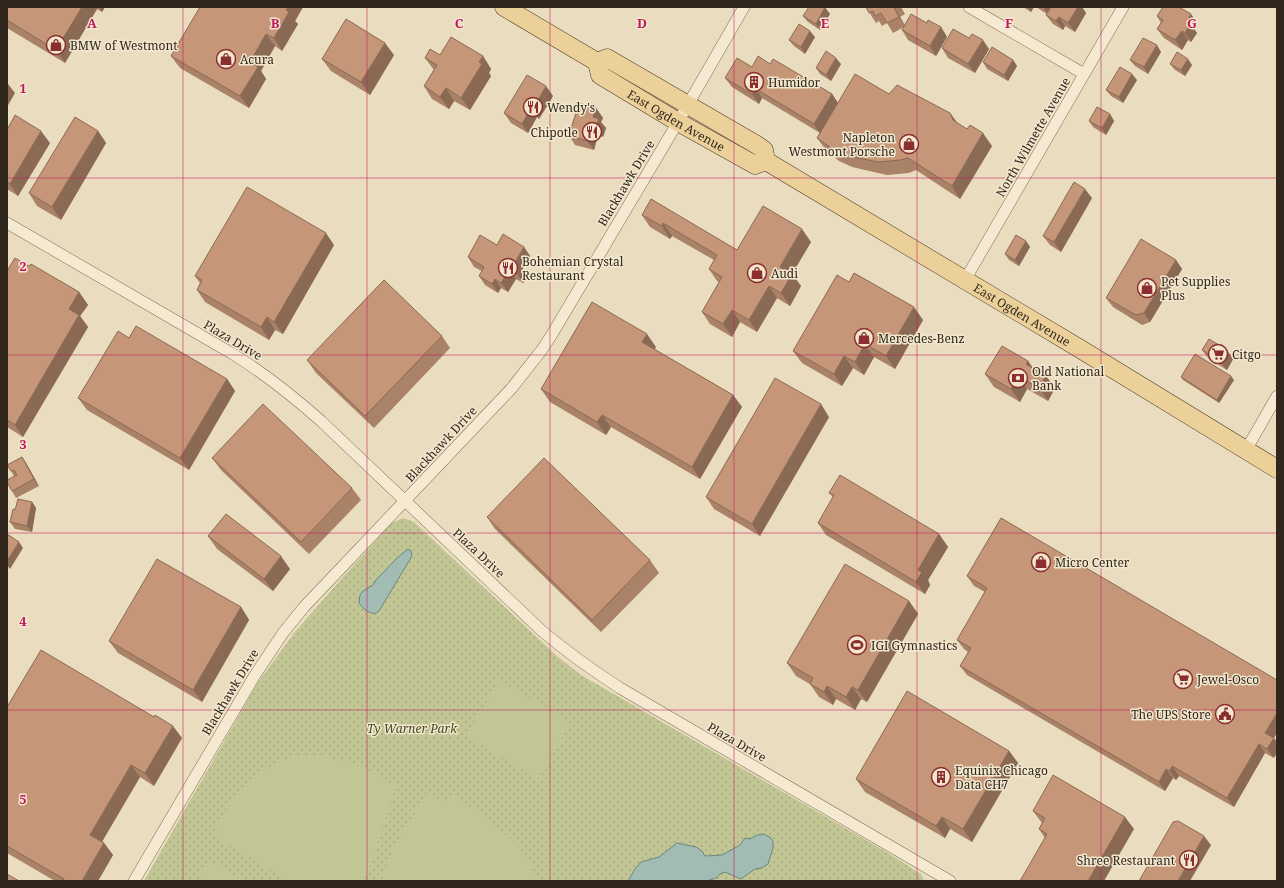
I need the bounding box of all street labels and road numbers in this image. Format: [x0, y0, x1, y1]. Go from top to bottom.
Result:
street label: North Wilmette Avenue [992, 74, 1074, 200]
street label: East Ogden Avenue [624, 85, 728, 155]
street label: Blackhawk Drive [594, 137, 658, 229]
street label: East Ogden Avenue [971, 279, 1074, 350]
street label: Plaza Drive [201, 316, 265, 364]
street label: Blackhawk Drive [401, 402, 481, 486]
street label: Plaza Drive [449, 525, 509, 581]
street label: Blackhawk Drive [198, 646, 262, 738]
street label: Plaza Drive [704, 718, 770, 766]

